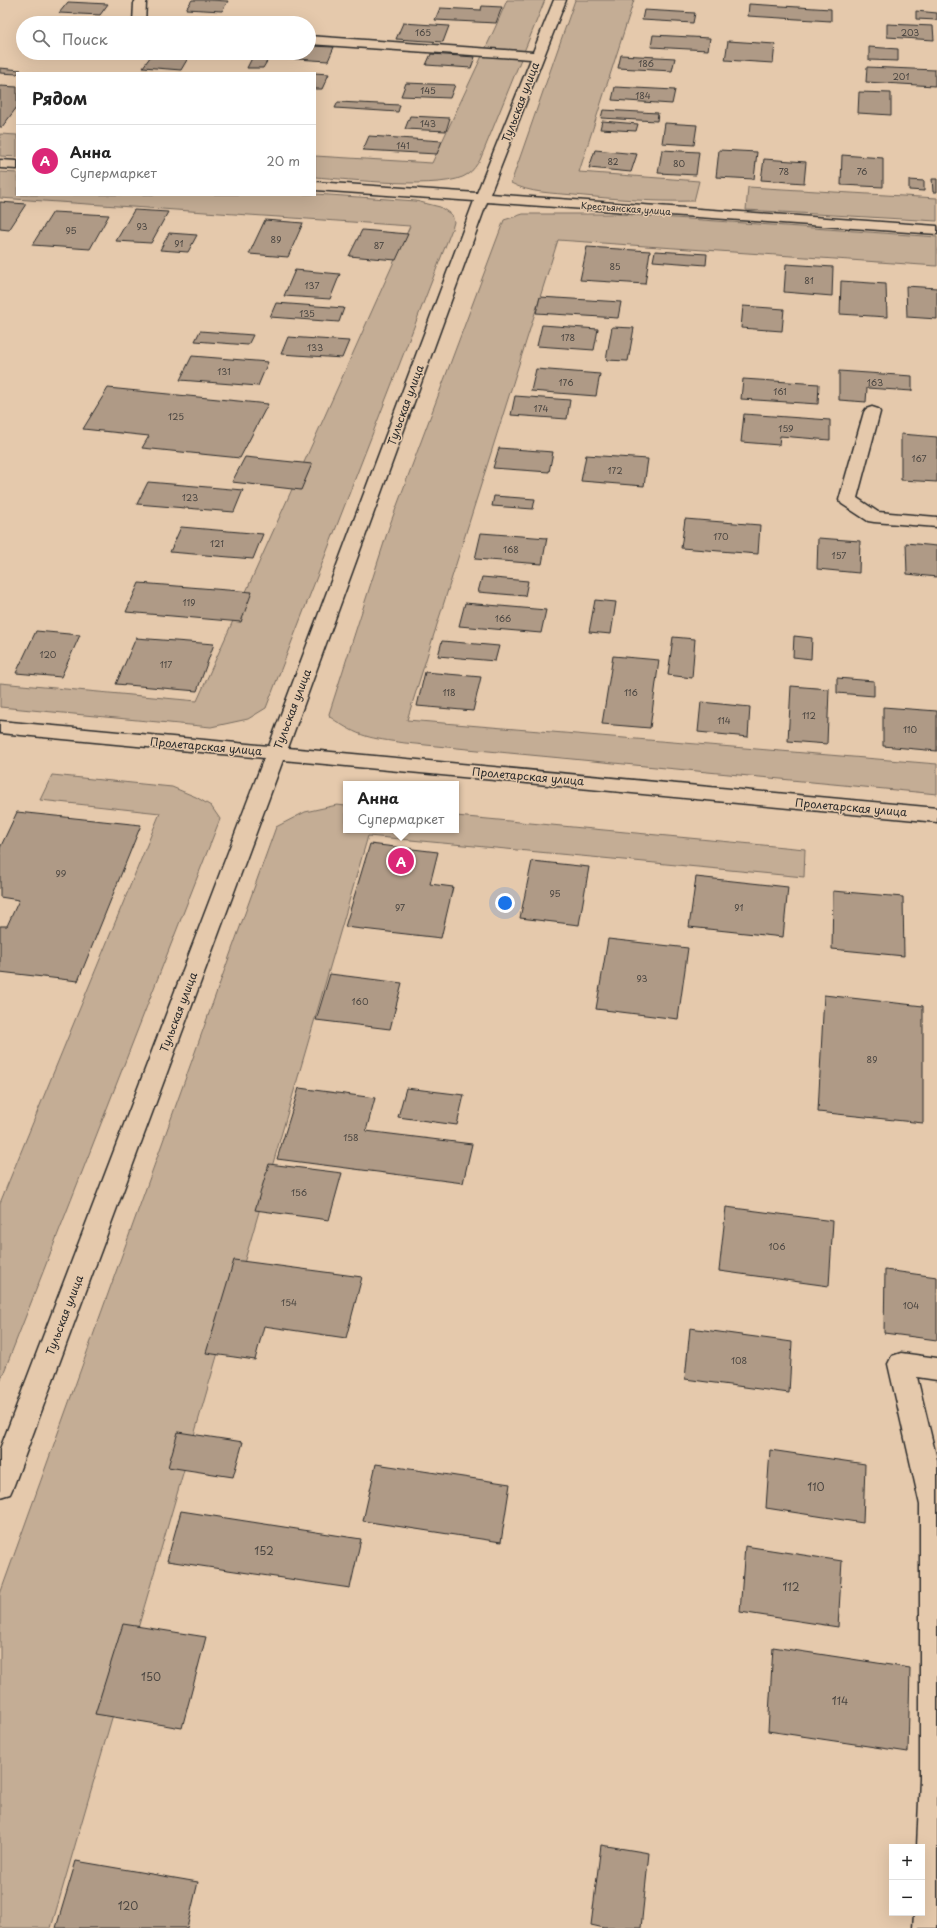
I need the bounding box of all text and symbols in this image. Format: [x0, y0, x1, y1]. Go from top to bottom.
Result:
search box [16, 16, 316, 60]
house number: 165 [415, 25, 431, 39]
house number: 203 [901, 25, 919, 39]
icon: search [30, 27, 52, 49]
text: Поиск [62, 27, 108, 50]
house number: 186 [638, 56, 654, 70]
street label: Тульская улица [497, 59, 543, 145]
house number: 201 [893, 69, 909, 83]
house number: 145 [420, 83, 436, 97]
text: Рядом [32, 85, 87, 111]
house number: 184 [635, 88, 651, 102]
house number: 143 [420, 116, 436, 130]
house number: 141 [396, 138, 410, 152]
text: Анна [70, 140, 111, 163]
text: A [40, 151, 50, 170]
text: 20 m [266, 151, 300, 170]
house number: 82 [607, 154, 619, 168]
house number: 80 [673, 156, 686, 170]
text: Супермаркет [70, 163, 157, 182]
house number: 78 [779, 164, 789, 178]
house number: 76 [857, 164, 867, 178]
street label: Крестьянская улица [581, 198, 672, 218]
house number: 93 [137, 219, 148, 233]
house number: 95 [65, 223, 77, 237]
house number: 89 [271, 232, 281, 246]
house number: 91 [174, 236, 184, 250]
house number: 87 [374, 238, 384, 252]
house number: 85 [609, 259, 621, 273]
house number: 81 [804, 273, 814, 287]
house number: 137 [305, 278, 319, 292]
house number: 135 [299, 306, 315, 320]
house number: 178 [561, 330, 575, 344]
house number: 133 [307, 340, 323, 354]
street label: Тульская улица [382, 362, 428, 448]
house number: 131 [217, 364, 231, 378]
house number: 176 [558, 375, 574, 389]
house number: 163 [867, 375, 883, 389]
house number: 161 [773, 384, 787, 398]
house number: 174 [534, 401, 548, 415]
house number: 125 [168, 409, 184, 423]
house number: 159 [778, 421, 794, 435]
house number: 167 [912, 451, 927, 465]
house number: 172 [607, 463, 623, 477]
house number: 123 [182, 490, 198, 504]
house number: 170 [713, 529, 729, 543]
house number: 121 [210, 536, 224, 550]
house number: 168 [503, 542, 519, 556]
house number: 157 [832, 548, 846, 562]
house number: 119 [183, 595, 195, 609]
house number: 166 [495, 611, 511, 625]
house number: 120 [40, 647, 57, 661]
house number: 117 [160, 657, 172, 671]
street label: Тульская улица [269, 666, 315, 752]
house number: 118 [442, 685, 456, 699]
house number: 116 [624, 685, 638, 699]
house number: 112 [802, 708, 816, 722]
house number: 114 [717, 713, 731, 727]
house number: 110 [903, 722, 917, 736]
street label: Пролетарская улица [149, 733, 263, 759]
street label: Пролетарская улица [471, 763, 585, 789]
popup [343, 781, 459, 833]
text: Анна [358, 786, 399, 809]
street label: Пролетарская улица [794, 794, 908, 820]
text: Супермаркет [358, 809, 444, 828]
pin: A [388, 846, 414, 876]
house number: 99 [56, 866, 67, 880]
house number: 95 [549, 886, 561, 900]
your location [495, 893, 515, 913]
house number: 97 [395, 900, 405, 914]
house number: 91 [734, 900, 744, 914]
street label: Тульская улица [155, 969, 201, 1055]
house number: 93 [637, 971, 648, 985]
house number: 160 [352, 994, 369, 1008]
house number: 89 [867, 1052, 877, 1066]
house number: 158 [343, 1130, 359, 1144]
house number: 156 [291, 1185, 307, 1199]
house number: 106 [769, 1239, 785, 1253]
street label: Тульская улица [41, 1272, 87, 1358]
house number: 154 [281, 1295, 297, 1309]
house number: 104 [903, 1298, 919, 1312]
house number: 108 [731, 1353, 747, 1367]
house number: 110 [807, 1478, 825, 1495]
house number: 152 [254, 1542, 274, 1559]
house number: 112 [782, 1578, 800, 1595]
house number: 150 [141, 1668, 161, 1685]
house number: 114 [832, 1692, 848, 1709]
map controls [889, 1844, 925, 1916]
button: + [889, 1844, 925, 1880]
button: − [889, 1880, 925, 1916]
house number: 120 [118, 1897, 138, 1914]

